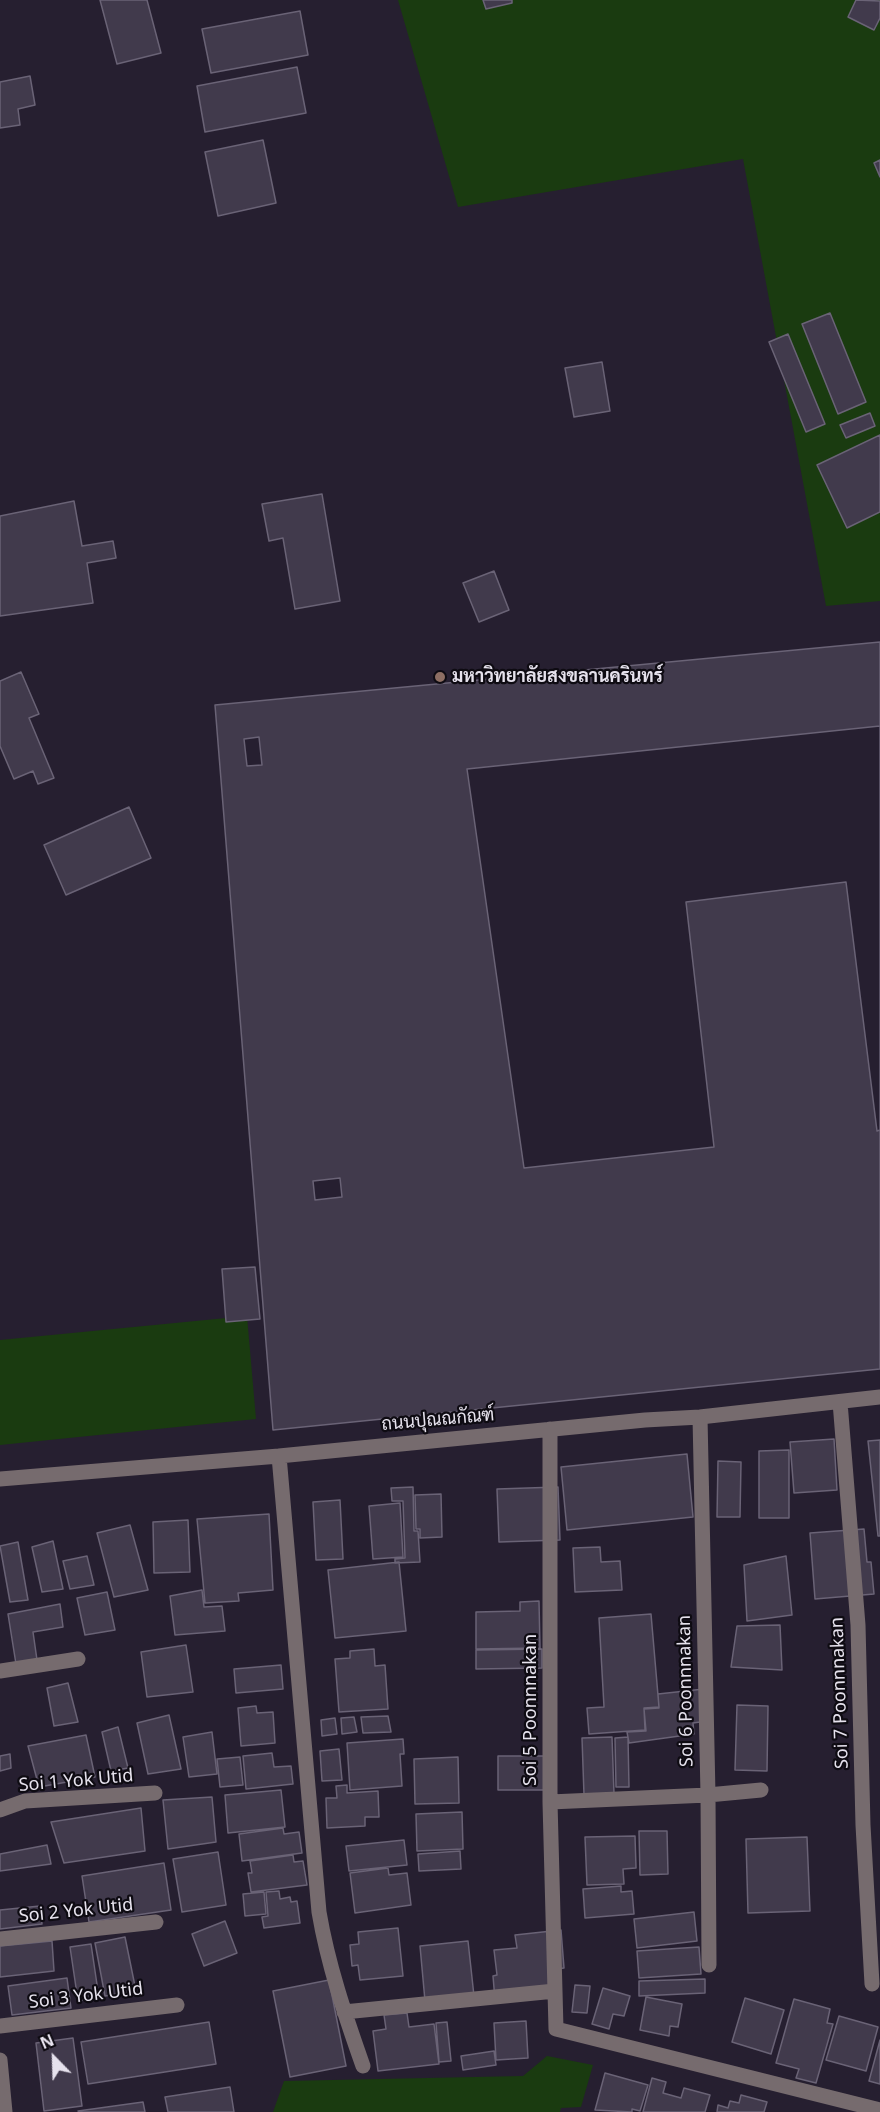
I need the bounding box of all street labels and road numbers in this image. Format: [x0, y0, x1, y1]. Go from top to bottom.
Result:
street label: ถนนปุณณกัณฑ์ [381, 1404, 495, 1436]
street label: Soi 6 Poonnnakan [674, 1615, 698, 1767]
street label: Soi 7 Poonnnakan [827, 1617, 853, 1769]
street label: Soi 5 Poonnnakan [520, 1634, 542, 1786]
street label: Soi 1 Yok Utid [18, 1765, 134, 1797]
street label: Soi 2 Yok Utid [18, 1894, 134, 1928]
street label: Soi 3 Yok Utid [28, 1978, 144, 2014]

